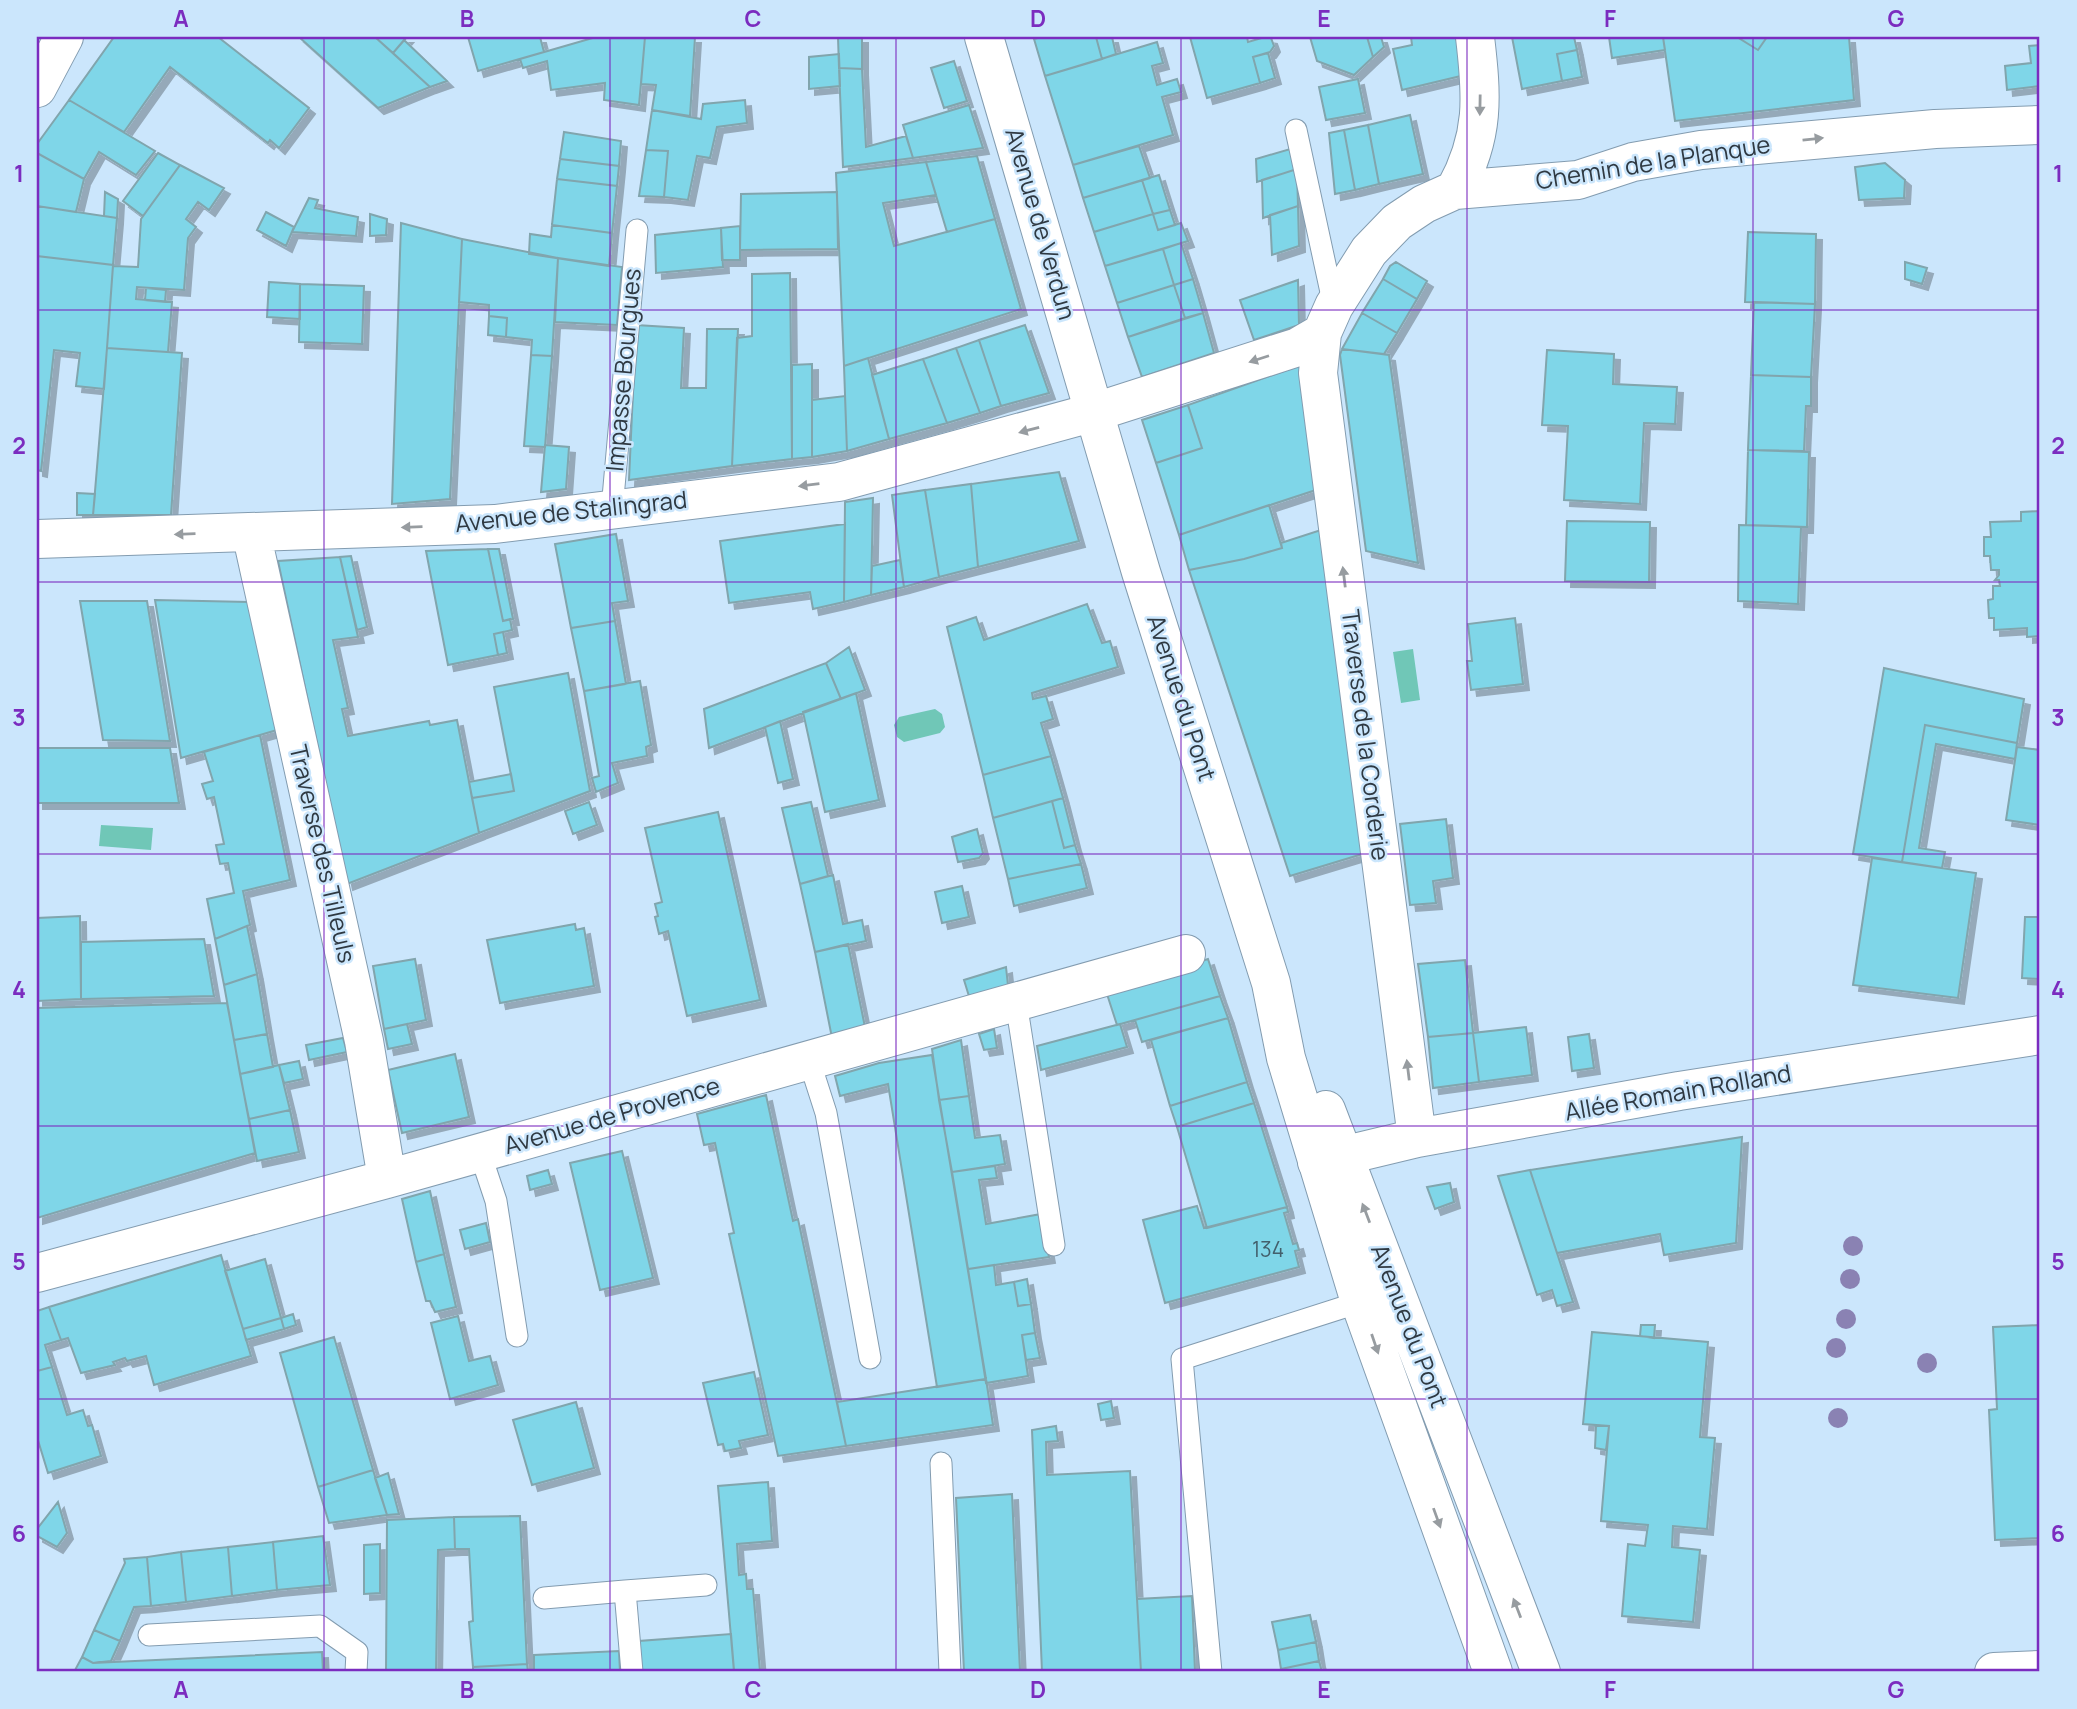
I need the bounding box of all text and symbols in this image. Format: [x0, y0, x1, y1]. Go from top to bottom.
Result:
text: A [173, 2, 189, 34]
text: B [460, 2, 474, 34]
text: C [745, 2, 762, 34]
text: D [1030, 2, 1046, 34]
text: E [1317, 2, 1331, 34]
text: F [1604, 2, 1616, 34]
text: G [1888, 2, 1905, 34]
one-way arrow [1474, 94, 1486, 116]
street label: Avenue de Verdun [998, 124, 1085, 323]
street label: Chemin de la Planque [1533, 127, 1772, 196]
one-way arrow [1802, 133, 1824, 144]
text: 1 [14, 157, 24, 189]
text: 1 [2053, 157, 2063, 189]
street label: Impasse Bourgues [597, 267, 648, 473]
one-way arrow [1249, 355, 1270, 365]
one-way arrow [1018, 425, 1040, 436]
text: 2 [12, 429, 26, 461]
text: 2 [2051, 429, 2065, 461]
one-way arrow [798, 480, 820, 491]
street label: Avenue de Stalingrad [453, 482, 689, 539]
one-way arrow [401, 521, 423, 532]
one-way arrow [174, 528, 196, 539]
one-way arrow [1339, 566, 1350, 588]
street label: Traverse de la Corderie [1335, 607, 1398, 862]
street label: Avenue du Pont [1140, 610, 1225, 785]
text: 3 [12, 701, 26, 733]
text: 3 [2051, 701, 2065, 733]
street label: Traverse des Tilleuls [282, 741, 365, 966]
text: 4 [12, 973, 26, 1005]
text: 4 [2051, 973, 2065, 1005]
street label: Allée Romain Rolland [1562, 1055, 1793, 1128]
one-way arrow [1403, 1059, 1414, 1081]
street label: Avenue de Provence [500, 1068, 723, 1161]
one-way arrow [1360, 1202, 1371, 1223]
house number: 134 [1252, 1235, 1284, 1263]
street label: Avenue du Pont [1364, 1239, 1457, 1412]
text: 5 [12, 1245, 26, 1277]
text: 5 [2051, 1245, 2065, 1277]
one-way arrow [1370, 1334, 1381, 1355]
one-way arrow [1432, 1508, 1443, 1529]
text: 6 [12, 1517, 26, 1549]
text: 6 [2051, 1517, 2065, 1549]
one-way arrow [1512, 1598, 1523, 1619]
text: A [173, 1673, 189, 1705]
text: B [460, 1673, 474, 1705]
text: C [745, 1673, 762, 1705]
text: D [1030, 1673, 1046, 1705]
text: E [1317, 1673, 1331, 1705]
text: F [1604, 1673, 1616, 1705]
text: G [1888, 1673, 1905, 1705]

